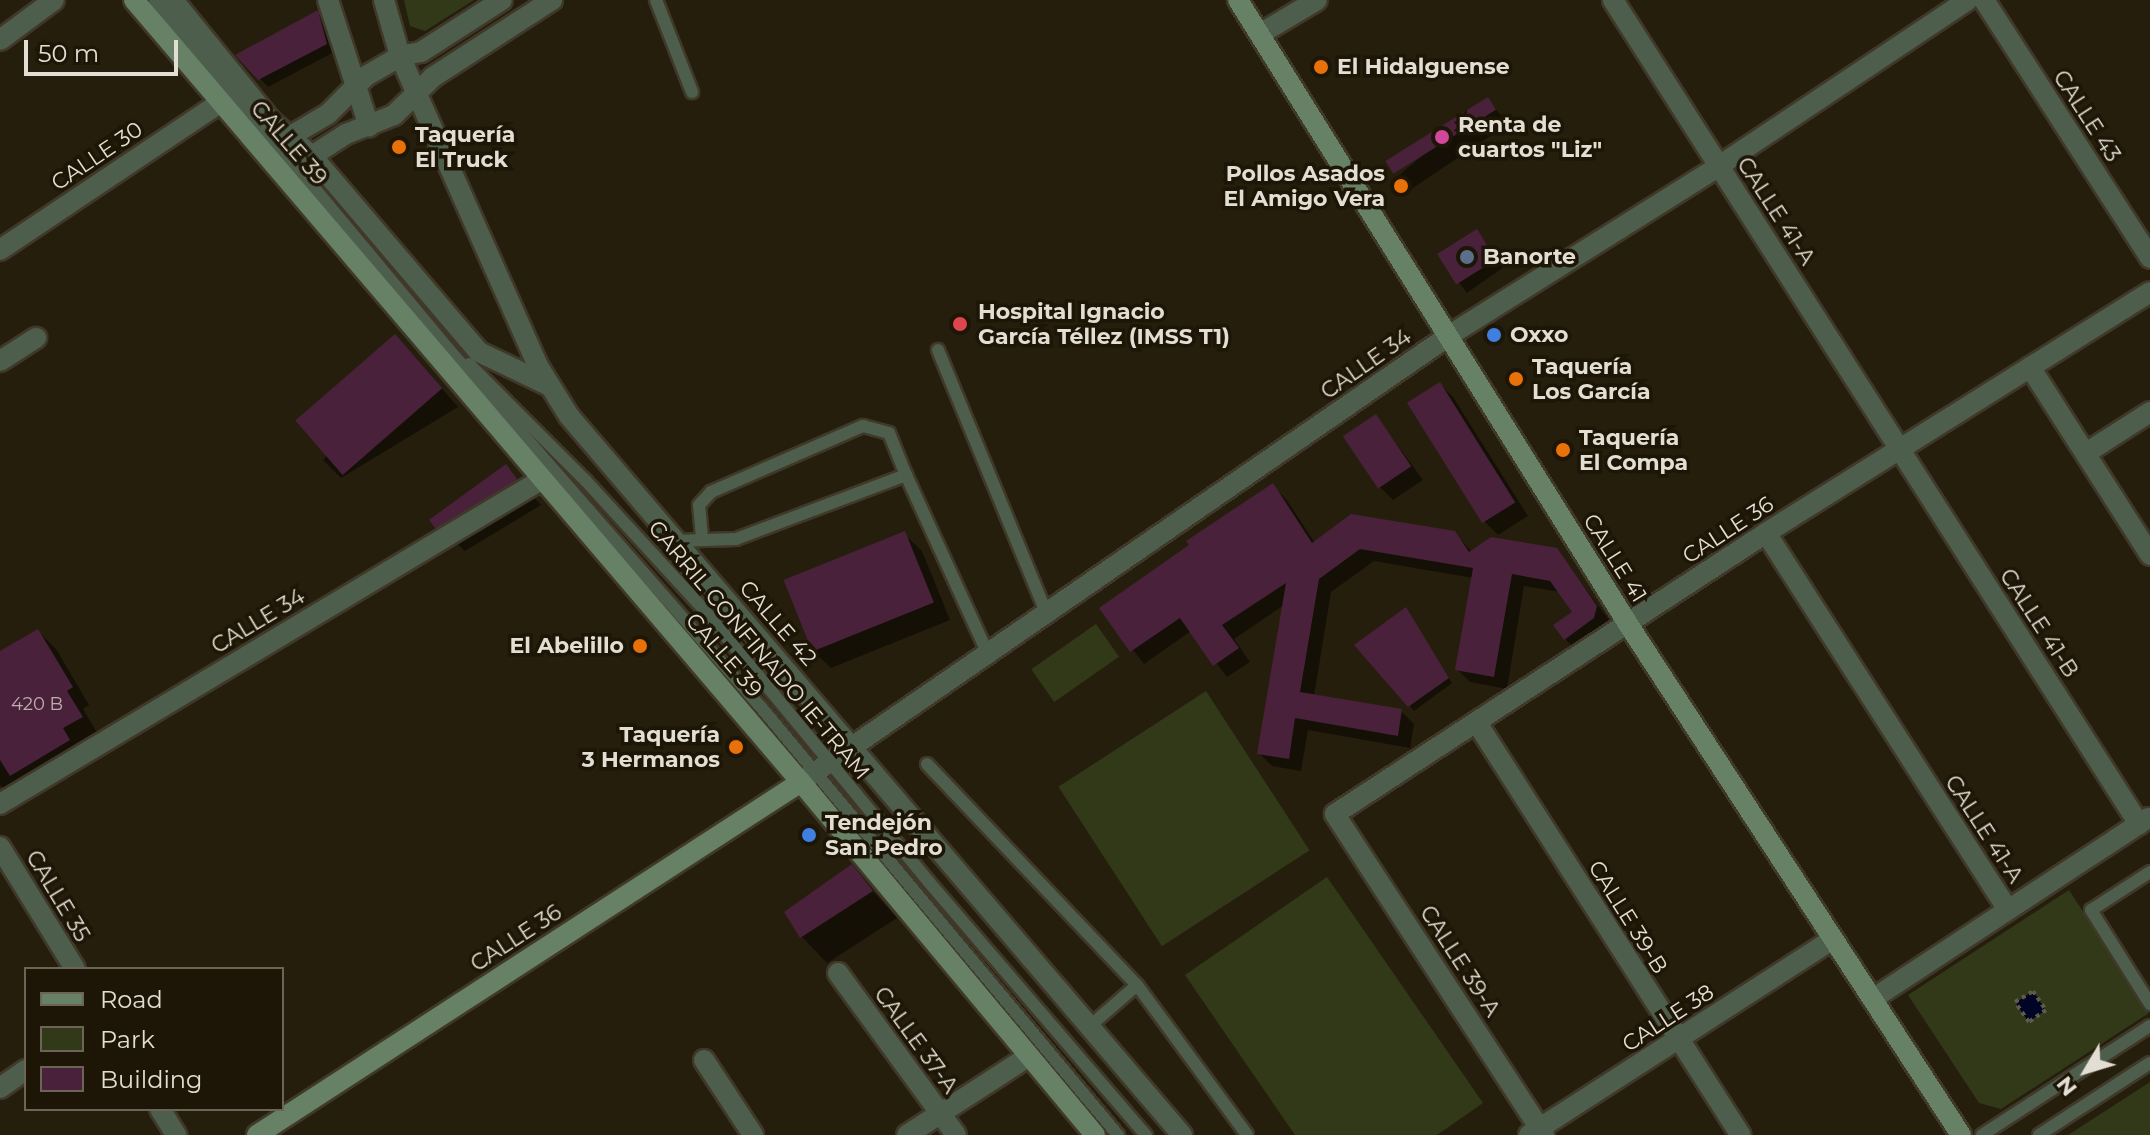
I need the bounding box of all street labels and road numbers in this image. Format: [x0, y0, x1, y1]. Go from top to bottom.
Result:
street label: CALLE 43 [2048, 65, 2126, 167]
street label: CALLE 39 [245, 95, 333, 191]
street label: CALLE 30 [46, 116, 148, 196]
street label: CALLE 41-A [1731, 152, 1821, 270]
street label: CALLE 34 [1316, 323, 1416, 405]
street label: CALLE 36 [1678, 491, 1778, 569]
street label: CALLE 41 [1577, 509, 1653, 607]
street label: CARRIL CONFINADO IE-TRAM [643, 515, 875, 785]
street label: CALLE 41-B [1994, 564, 2084, 682]
street label: CALLE 42 [734, 575, 822, 671]
street label: CALLE 34 [206, 583, 310, 659]
street label: CALLE 39 [680, 607, 768, 703]
street label: CALLE 41-A [1939, 770, 2029, 888]
street label: CALLE 35 [20, 845, 96, 947]
street label: CALLE 39-B [1583, 856, 1673, 978]
street label: CALLE 36 [466, 899, 566, 977]
street label: CALLE 39-A [1414, 900, 1506, 1022]
street label: CALLE 38 [1617, 979, 1719, 1057]
street label: CALLE 37-A [869, 982, 963, 1098]

